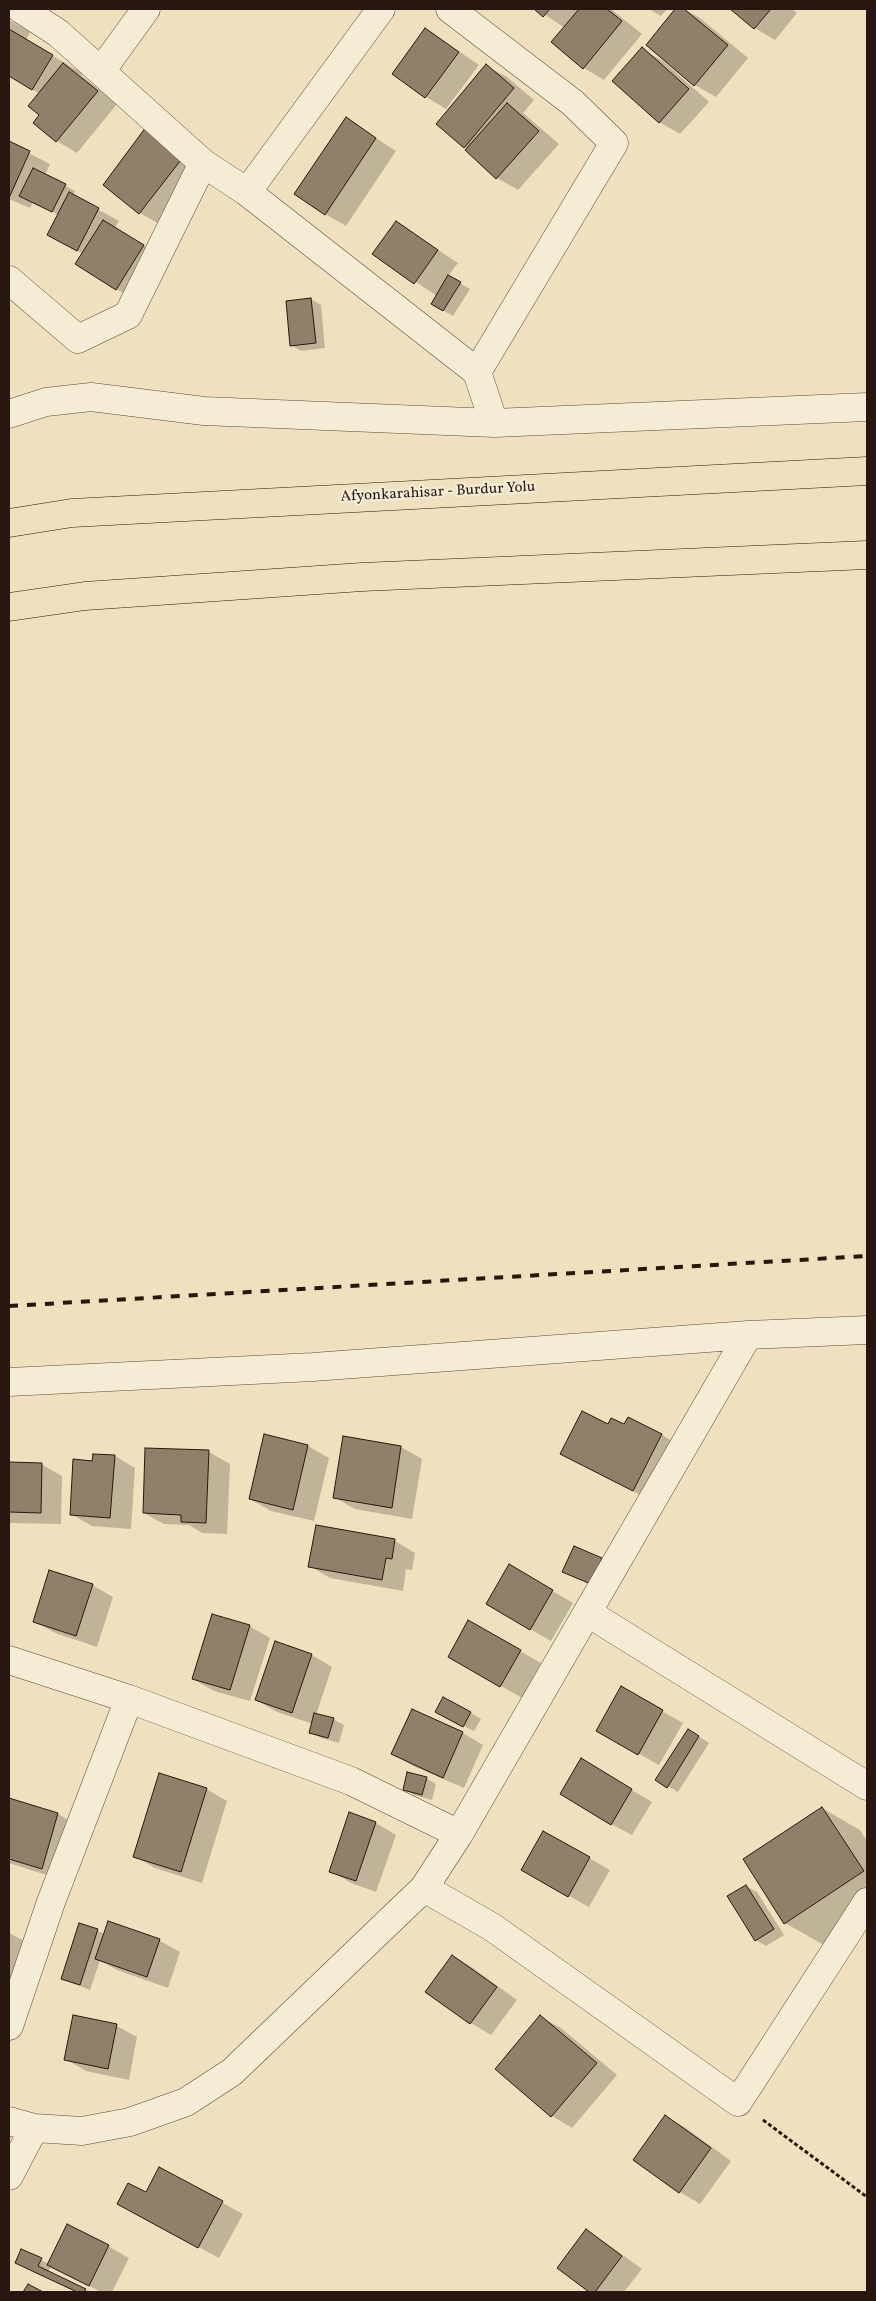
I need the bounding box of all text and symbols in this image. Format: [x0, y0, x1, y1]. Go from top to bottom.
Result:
street label: Afyonkarahisar - Burdur Yolu [340, 479, 536, 507]

